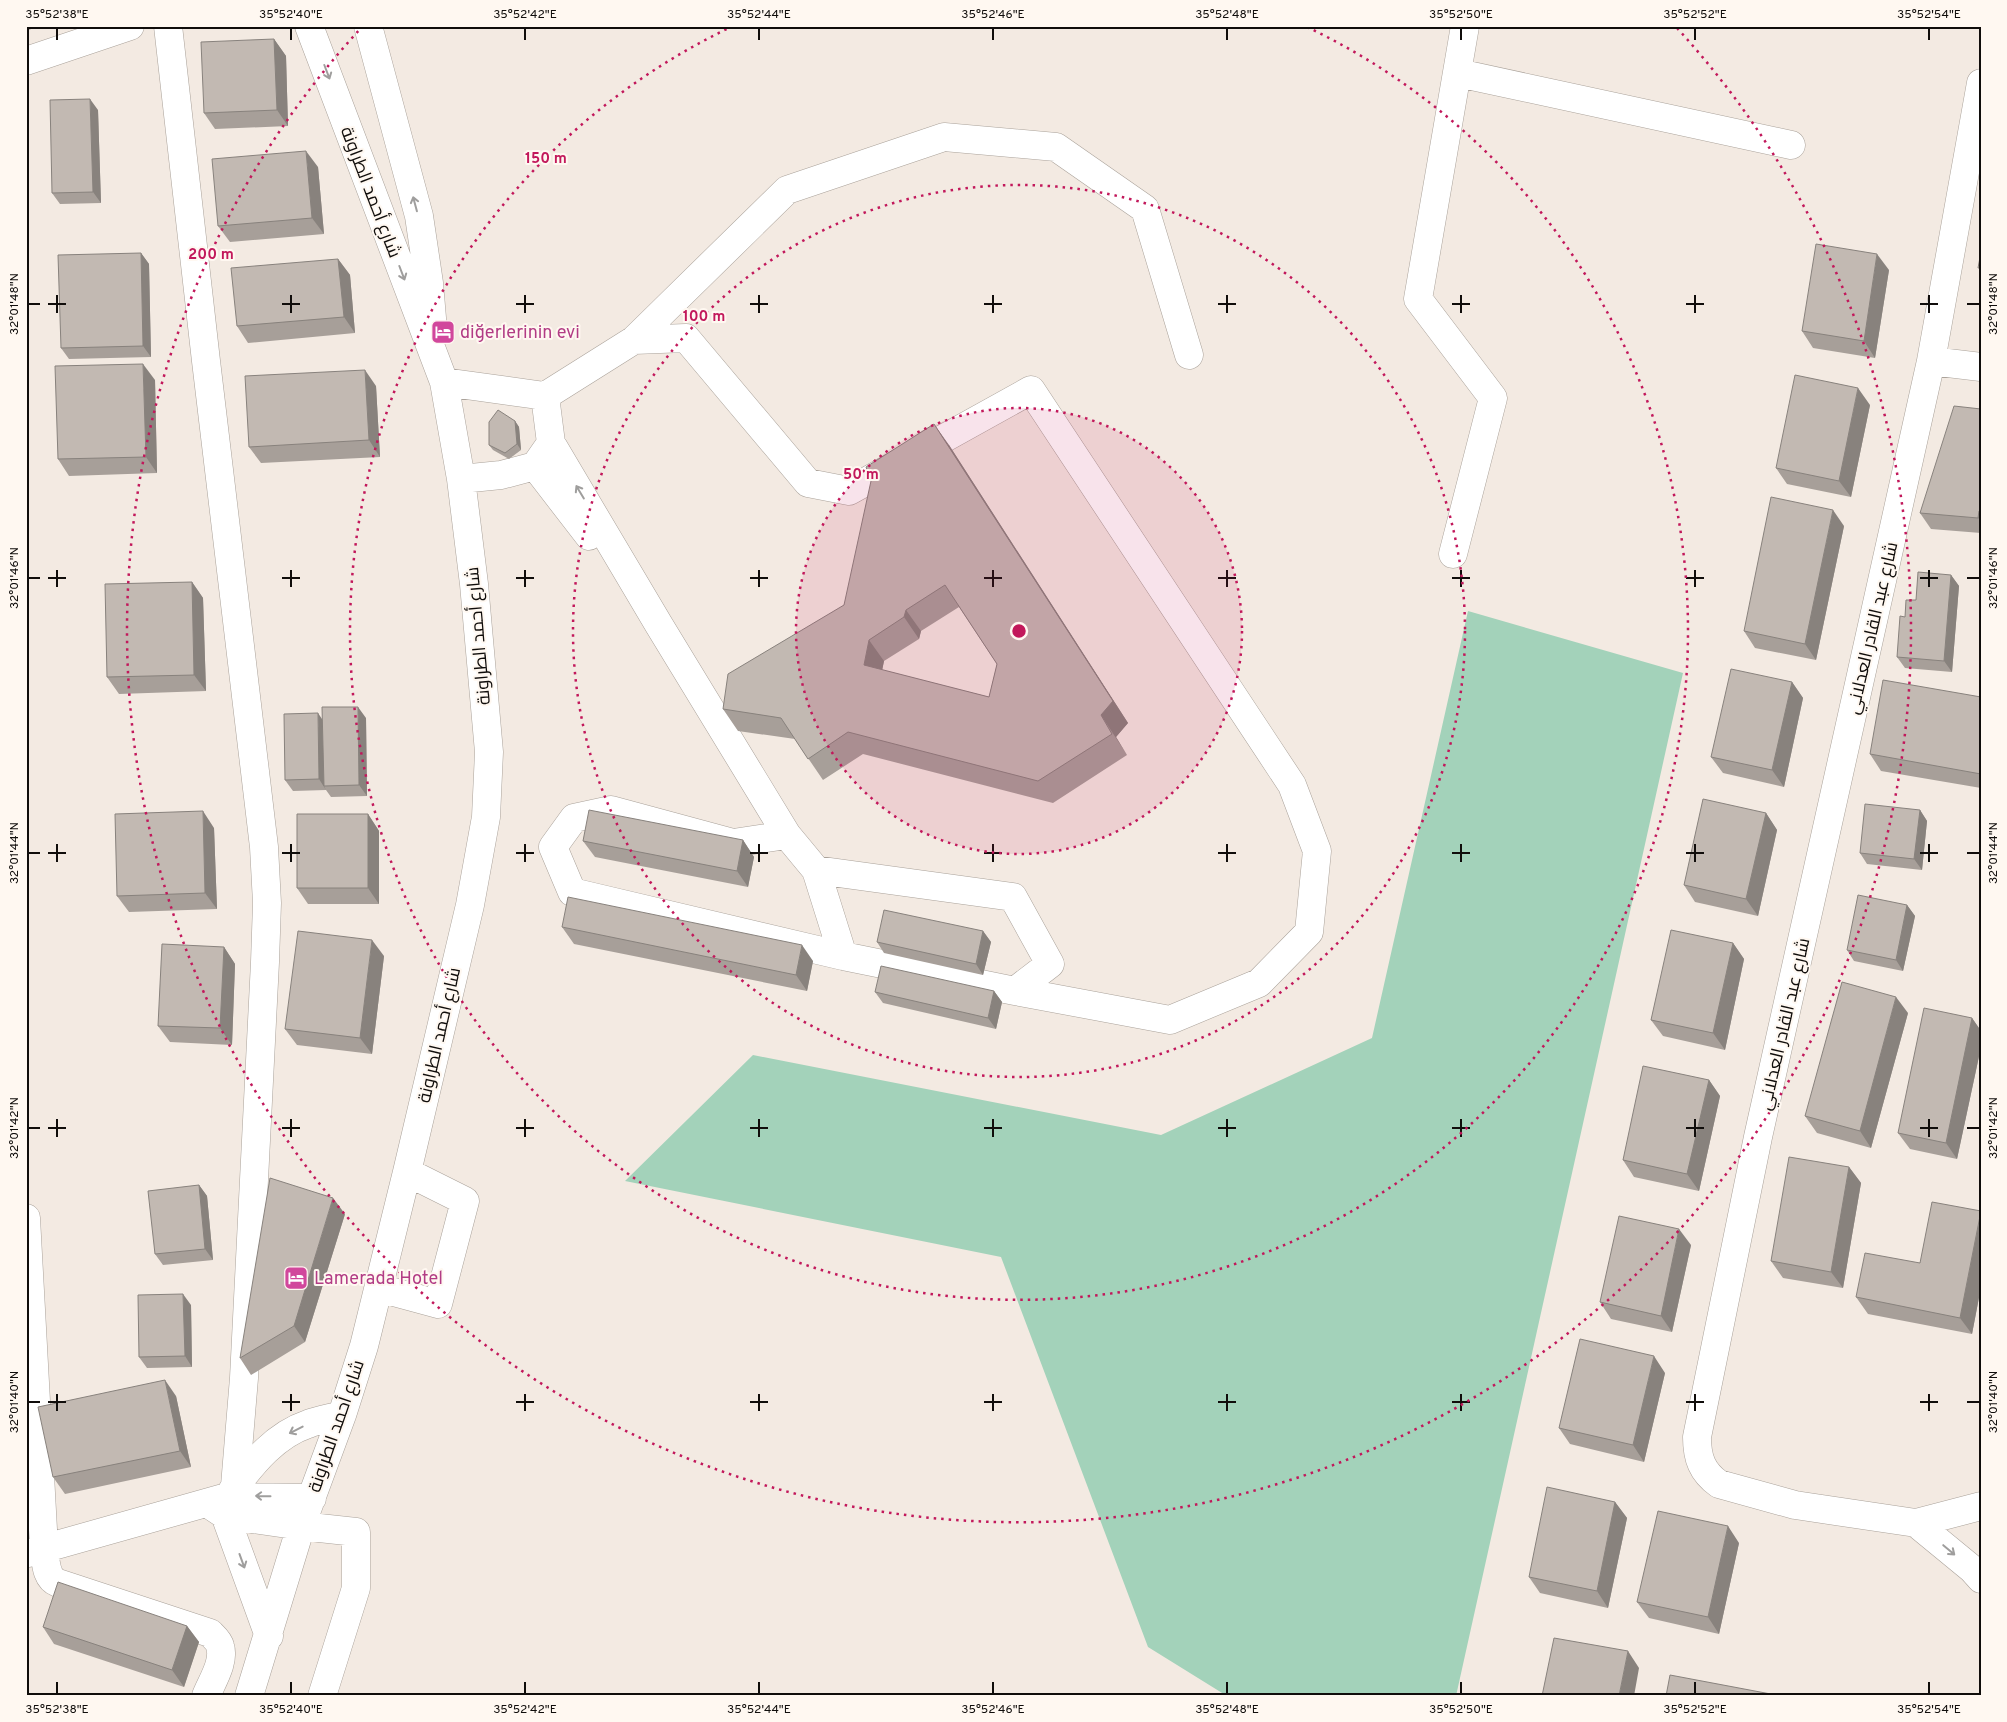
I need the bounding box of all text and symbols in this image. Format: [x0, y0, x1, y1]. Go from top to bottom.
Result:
text: 35°52'38"E [25, 7, 89, 23]
text: 35°52'40"E [259, 7, 323, 23]
text: 35°52'42"E [493, 7, 557, 23]
text: 35°52'44"E [727, 7, 791, 23]
text: 35°52'46"E [961, 7, 1025, 23]
text: 35°52'48"E [1195, 7, 1259, 23]
text: 35°52'50"E [1429, 7, 1493, 23]
text: 35°52'52"E [1663, 7, 1727, 23]
text: 35°52'54"E [1897, 7, 1961, 23]
one-way arrow [322, 64, 332, 79]
street label: شارع أحمد الطراونة [334, 123, 406, 261]
text: 150 m [525, 150, 567, 169]
one-way arrow [410, 196, 420, 212]
text: 200 m [188, 246, 234, 265]
one-way arrow [398, 265, 407, 280]
text: 32°01'48"N [7, 273, 23, 335]
text: 32°01'48"N [1986, 273, 2002, 335]
text: 100 m [683, 308, 725, 327]
hotel icon: diğerlerinin evi [430, 319, 456, 345]
place label: diğerlerinin evi [460, 322, 580, 345]
text: 50 m [843, 466, 879, 485]
one-way arrow [575, 486, 585, 500]
street label: شارع عبد القادر العدلاني [1842, 540, 1905, 717]
text: 32°01'46"N [7, 547, 23, 609]
text: 32°01'46"N [1986, 547, 2002, 609]
street label: شارع أحمد الطراونة [461, 566, 497, 706]
centre of rings [1010, 622, 1028, 640]
text: 32°01'44"N [7, 822, 23, 884]
text: 32°01'44"N [1986, 822, 2002, 884]
street label: شارع عبد القادر العدلاني [1754, 936, 1817, 1113]
street label: شارع أحمد الطراونة [413, 965, 467, 1105]
text: 32°01'42"N [7, 1097, 23, 1159]
text: 32°01'42"N [1986, 1097, 2002, 1159]
hotel icon: Lamerada Hotel [283, 1265, 309, 1291]
place label: Lamerada Hotel [314, 1268, 443, 1291]
street label: شارع أحمد الطراونة [303, 1357, 371, 1496]
text: 32°01'40"N [7, 1371, 23, 1433]
text: 32°01'40"N [1986, 1371, 2002, 1433]
one-way arrow [289, 1426, 304, 1435]
one-way arrow [256, 1491, 272, 1501]
one-way arrow [1942, 1545, 1955, 1556]
one-way arrow [238, 1553, 247, 1568]
text: 35°52'38"E [25, 1702, 89, 1718]
text: 35°52'40"E [259, 1702, 323, 1718]
text: 35°52'42"E [493, 1702, 557, 1718]
text: 35°52'44"E [727, 1702, 791, 1718]
text: 35°52'46"E [961, 1702, 1025, 1718]
text: 35°52'48"E [1195, 1702, 1259, 1718]
text: 35°52'50"E [1429, 1702, 1493, 1718]
text: 35°52'52"E [1663, 1702, 1727, 1718]
text: 35°52'54"E [1897, 1702, 1961, 1718]

